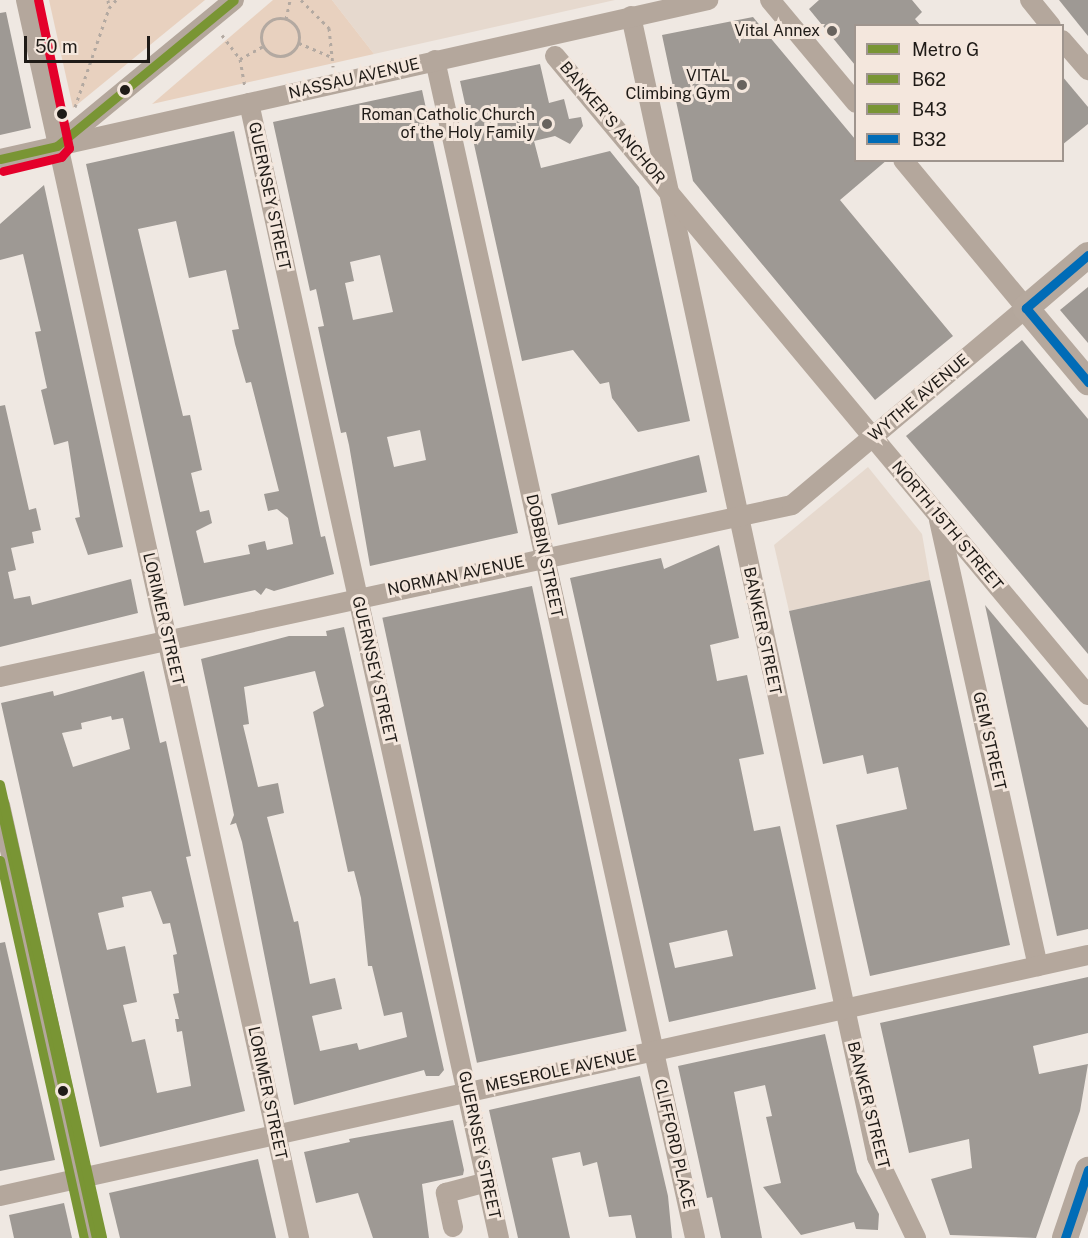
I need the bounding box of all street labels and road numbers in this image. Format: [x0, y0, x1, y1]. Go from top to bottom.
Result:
street label: NASSAU AVENUE [287, 55, 421, 103]
street label: BANKER'S ANCHOR [555, 58, 669, 188]
street label: GUERNSEY STREET [244, 120, 294, 272]
street label: WYTHE AVENUE [865, 350, 973, 446]
street label: NORTH 15TH STREET [887, 457, 1007, 595]
street label: DOBBIN STREET [522, 493, 566, 619]
street label: LORIMER STREET [138, 551, 188, 687]
street label: NORMAN AVENUE [386, 552, 526, 600]
street label: BANKER STREET [739, 565, 785, 697]
street label: GUERNSEY STREET [348, 594, 400, 746]
street label: GEM STREET [968, 690, 1010, 792]
street label: LORIMER STREET [244, 1025, 290, 1161]
street label: BANKER STREET [843, 1039, 893, 1171]
street label: MESEROLE AVENUE [484, 1046, 638, 1096]
street label: GUERNSEY STREET [454, 1069, 504, 1221]
street label: CLIFFORD PLACE [650, 1077, 698, 1211]

